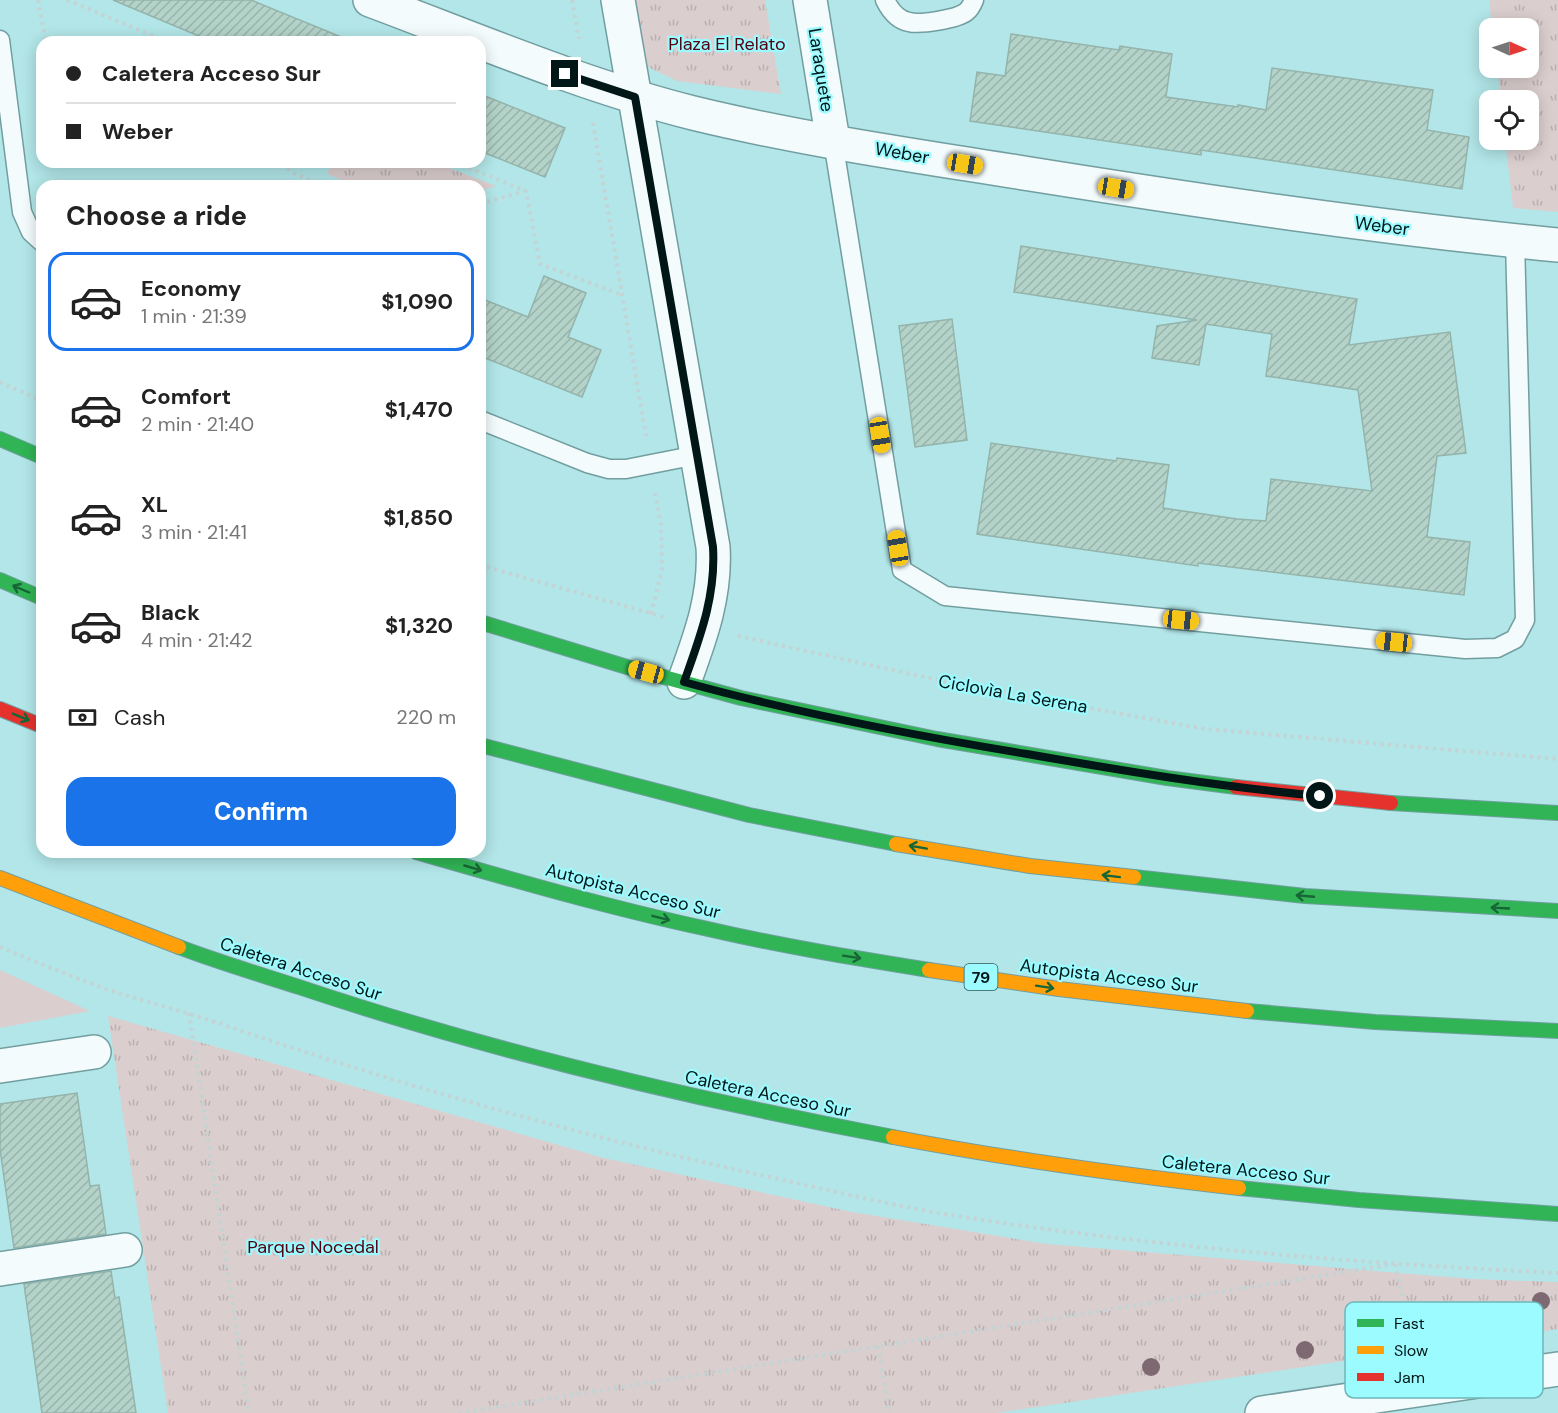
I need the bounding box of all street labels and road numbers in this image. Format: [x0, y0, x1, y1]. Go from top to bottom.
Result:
street label: Laraquete [803, 27, 839, 113]
street label: Weber [873, 136, 931, 170]
street label: Weber [1353, 211, 1411, 241]
street label: Ciclovìa La Serena [936, 669, 1090, 719]
street label: Autopista Acceso Sur [543, 858, 723, 924]
street label: Caletera Acceso Sur [217, 931, 385, 1007]
street label: Autopista Acceso Sur [1018, 953, 1200, 999]
road number: 79 [964, 964, 998, 990]
street label: Caletera Acceso Sur [683, 1065, 854, 1123]
street label: Caletera Acceso Sur [1161, 1149, 1332, 1191]

